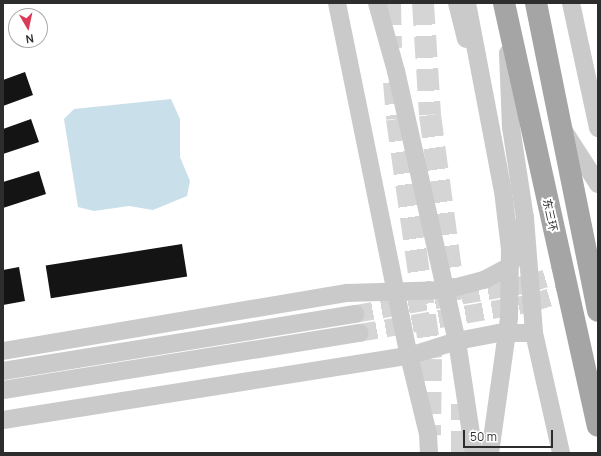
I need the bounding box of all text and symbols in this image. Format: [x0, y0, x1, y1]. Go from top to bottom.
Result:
north arrow [8, 8, 48, 48]
text: N [25, 31, 35, 47]
street label: 东三环 [540, 197, 560, 233]
scale bar [465, 422, 555, 448]
text: 50 m [470, 428, 497, 445]

